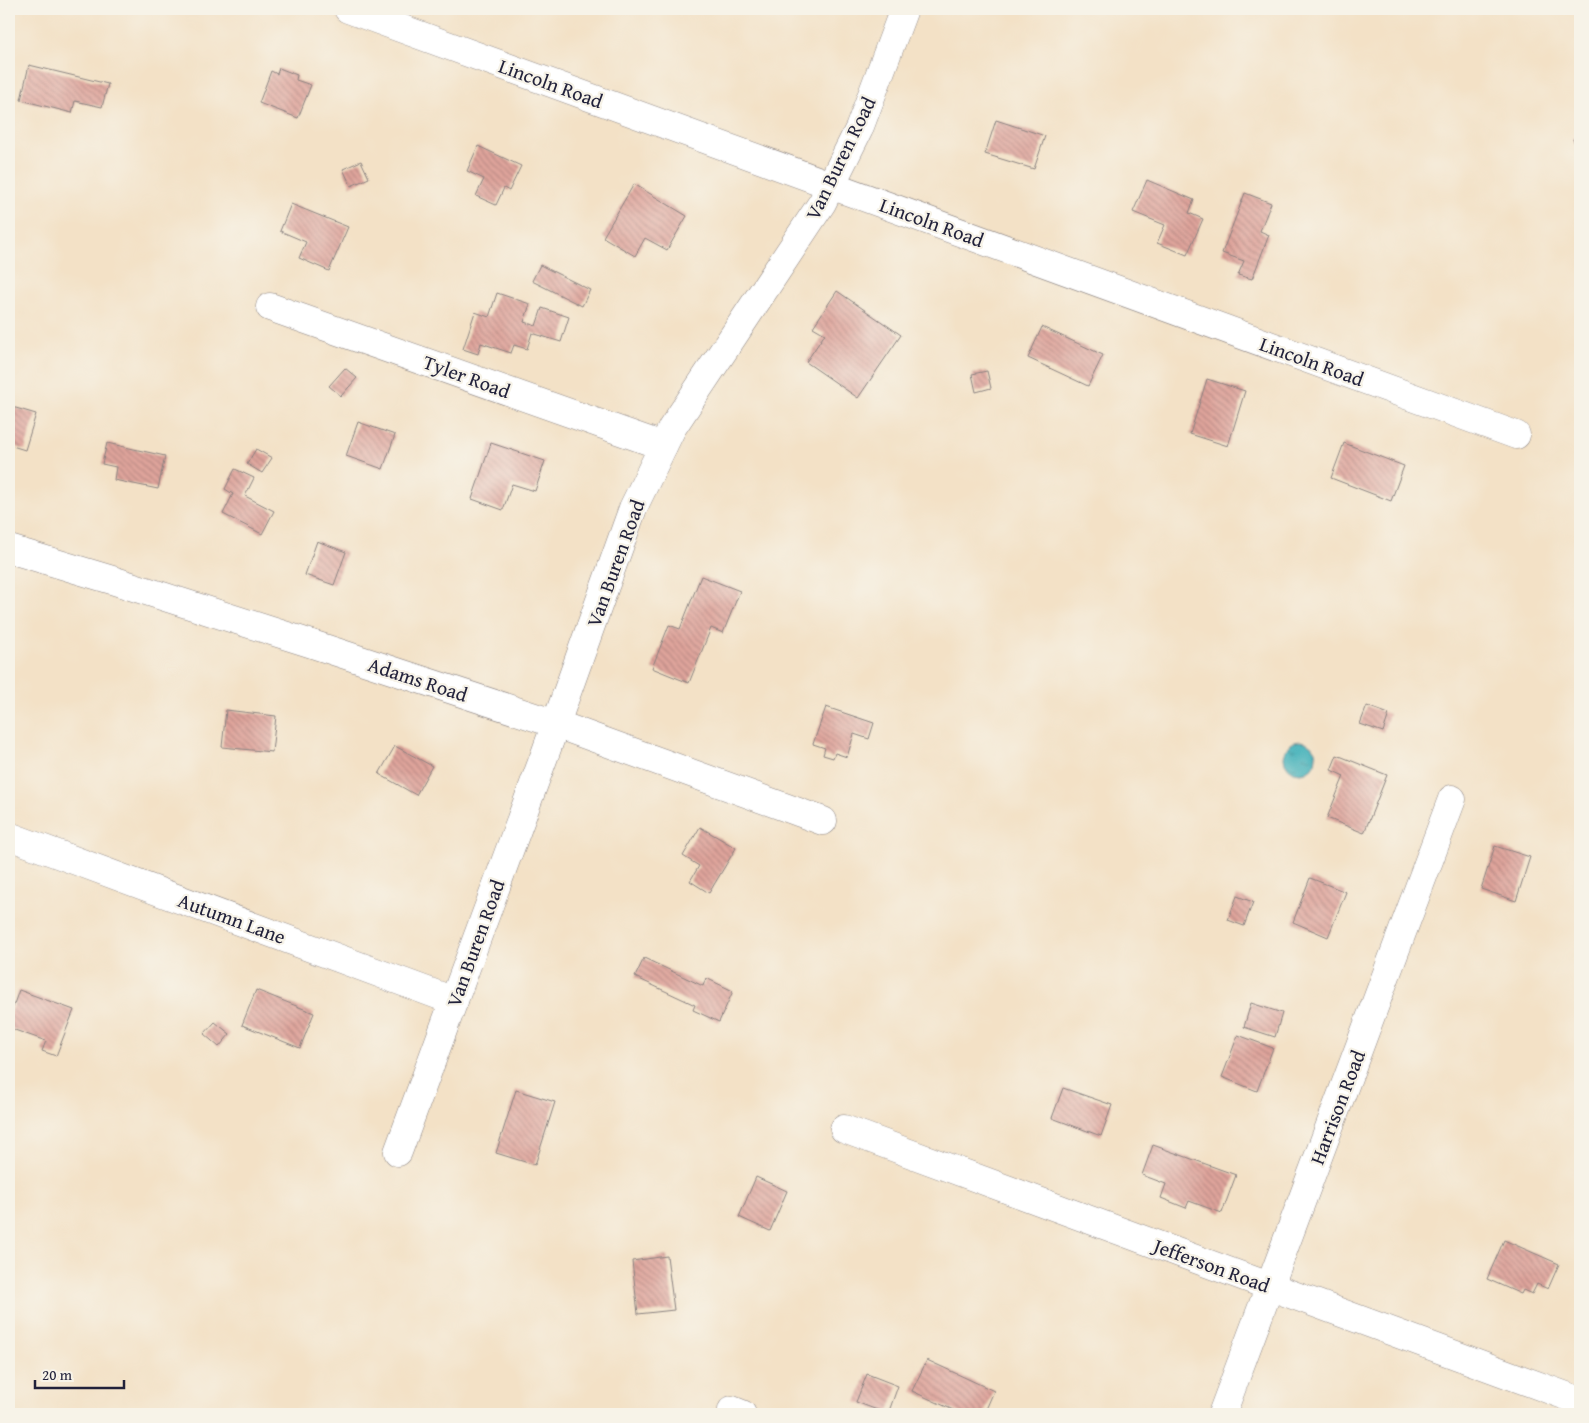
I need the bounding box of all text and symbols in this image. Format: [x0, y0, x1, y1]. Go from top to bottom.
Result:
street label: Lincoln Road [495, 51, 607, 115]
street label: Van Buren Road [798, 91, 883, 225]
street label: Lincoln Road [876, 190, 988, 254]
street label: Lincoln Road [1256, 329, 1368, 393]
street label: Tyler Road [419, 347, 515, 405]
street label: Van Buren Road [578, 495, 652, 631]
street label: Adams Road [365, 649, 472, 709]
street label: Van Buren Road [438, 875, 512, 1011]
street label: Autumn Lane [174, 885, 290, 951]
street label: Harrison Road [1302, 1045, 1372, 1168]
street label: Jefferson Road [1147, 1230, 1274, 1300]
scale bar [35, 1358, 124, 1390]
text: 20 m [42, 1364, 73, 1385]

